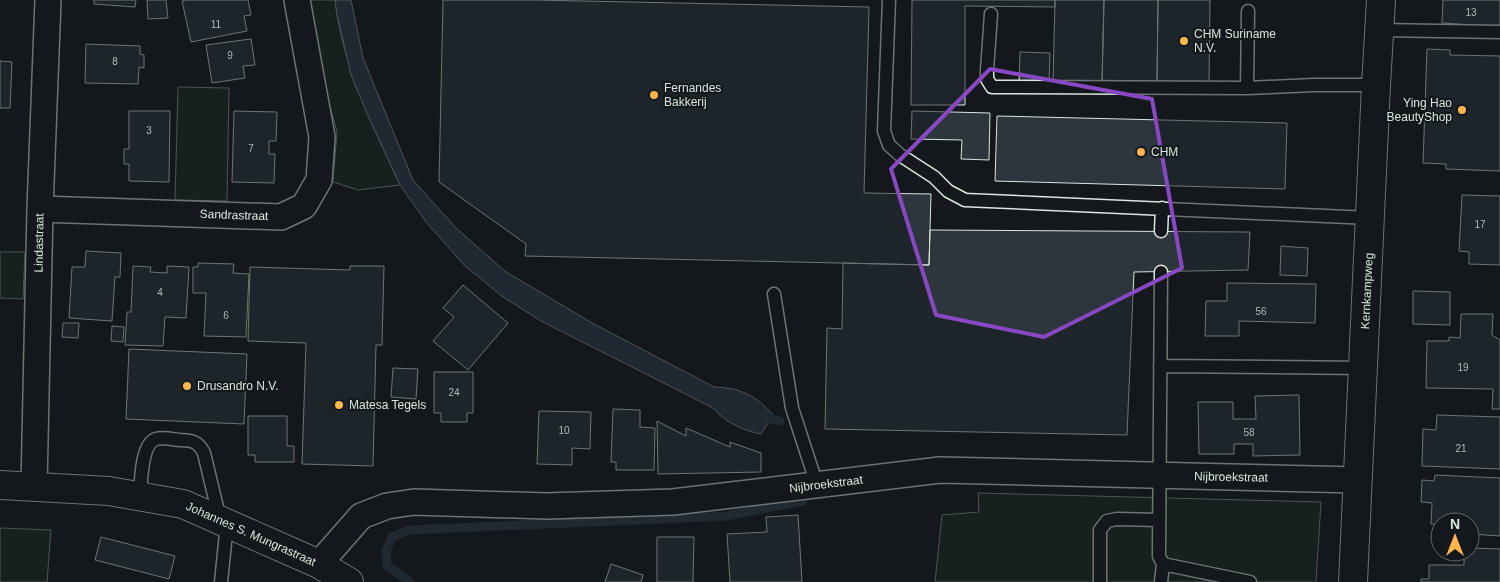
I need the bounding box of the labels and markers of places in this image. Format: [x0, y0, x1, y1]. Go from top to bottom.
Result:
place label: CHM Suriname N.V. [1194, 27, 1276, 55]
marker: CHM Suriname N.V. [1178, 35, 1190, 47]
place label: Fernandes Bakkerij [664, 81, 721, 109]
marker: Fernandes Bakkerij [648, 89, 660, 101]
place label: Ying Hao BeautyShop [1387, 96, 1452, 124]
marker: Ying Hao BeautyShop [1456, 104, 1468, 116]
place label: CHM [1151, 145, 1178, 159]
marker: CHM [1135, 146, 1147, 158]
place label: Drusandro N.V. [197, 379, 279, 393]
marker: Drusandro N.V. [181, 380, 193, 392]
place label: Matesa Tegels [349, 398, 426, 412]
marker: Matesa Tegels [333, 399, 345, 411]

